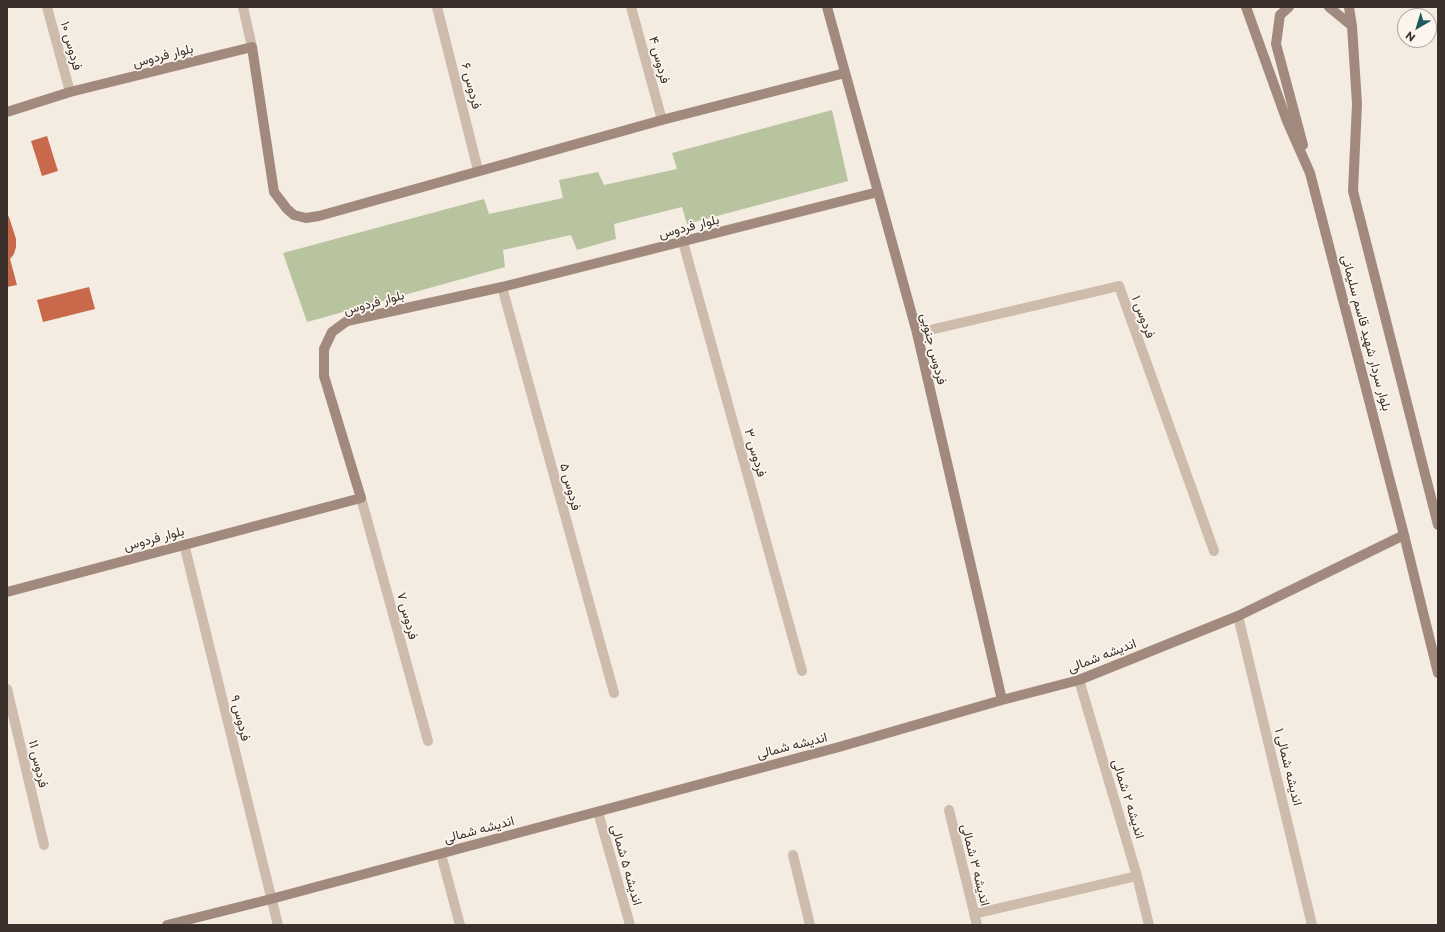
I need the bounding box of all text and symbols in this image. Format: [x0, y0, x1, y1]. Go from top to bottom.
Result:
north arrow [1397, 8, 1437, 48]
street label: فردوس ۱۰ [57, 20, 85, 72]
text: N [1402, 28, 1418, 45]
street label: فردوس ۴ [645, 35, 673, 85]
street label: بلوار فردوس [131, 41, 195, 71]
street label: فردوس ۶ [458, 61, 484, 111]
street label: بلوار فردوس [657, 212, 721, 242]
street label: بلوار سردار شهید قاسم سلیمانی [1338, 253, 1394, 413]
street label: بلوار فردوس [342, 287, 406, 319]
street label: فردوس ۱ [1128, 293, 1158, 341]
street label: فردوس جنوبی [917, 312, 949, 386]
street label: فردوس ۳ [741, 427, 769, 479]
street label: فردوس ۵ [556, 462, 584, 512]
street label: بلوار فردوس [122, 523, 186, 555]
street label: فردوس ۷ [393, 591, 421, 641]
street label: اندیشه شمالی [1066, 636, 1138, 676]
street label: فردوس ۹ [227, 693, 253, 743]
street label: اندیشه شمالی ۱ [1271, 727, 1305, 807]
street label: اندیشه شمالی [755, 730, 829, 762]
street label: فردوس ۱۱ [25, 739, 51, 789]
street label: اندیشه ۲ شمالی [1109, 757, 1147, 841]
street label: اندیشه شمالی [442, 813, 516, 847]
street label: اندیشه ۳ شمالی [957, 822, 993, 908]
street label: اندیشه ۵ شمالی [607, 823, 645, 907]

